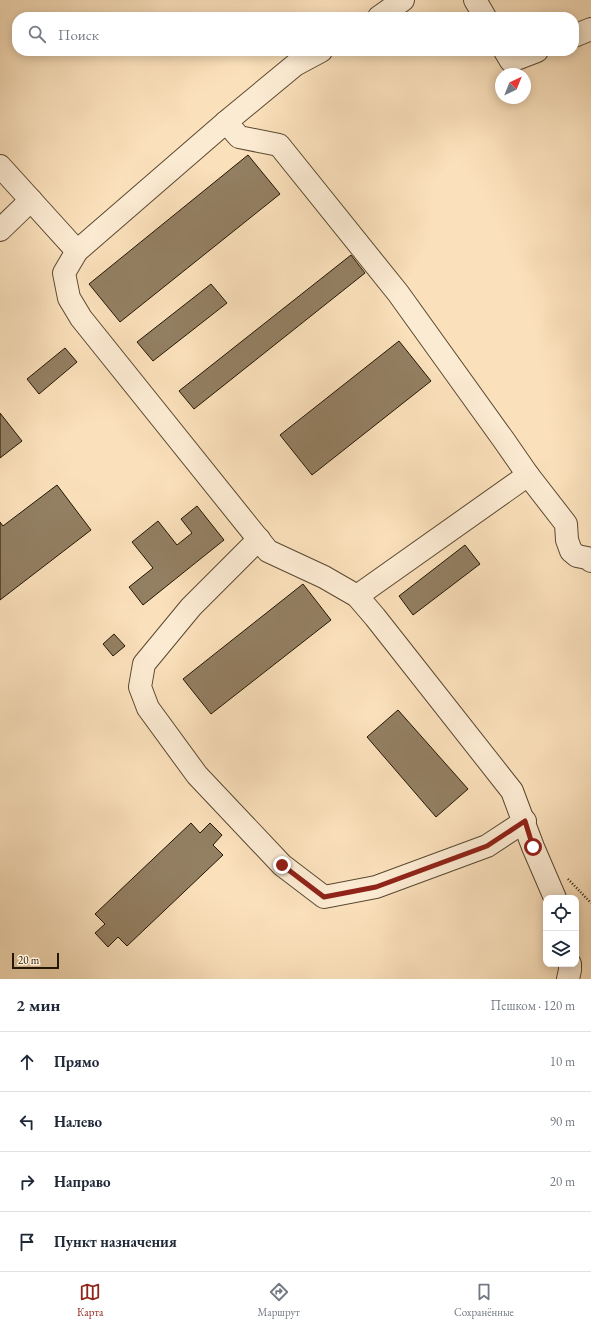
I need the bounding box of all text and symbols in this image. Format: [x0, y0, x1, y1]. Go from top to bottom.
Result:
search box [12, 12, 579, 56]
icon: search [26, 23, 48, 45]
text: Поиск [58, 25, 99, 44]
north arrow [495, 68, 531, 104]
route start [524, 838, 542, 856]
route end [273, 856, 291, 874]
map controls [543, 895, 579, 967]
button: locate [543, 895, 579, 931]
button: layers [543, 931, 579, 967]
scale bar [12, 951, 59, 970]
text: 20 m [18, 953, 39, 967]
text: 2 мин [16, 994, 60, 1016]
text: Пешком · 120 m [491, 997, 575, 1014]
icon: ahead [16, 1051, 38, 1073]
text: Прямо [54, 1052, 99, 1071]
text: 10 m [550, 1053, 575, 1070]
icon: left [16, 1111, 38, 1133]
text: Налево [54, 1112, 102, 1131]
text: 90 m [550, 1113, 575, 1130]
icon: right [16, 1171, 38, 1193]
text: Направо [54, 1172, 111, 1191]
text: 20 m [550, 1173, 575, 1190]
icon: arrive [16, 1231, 38, 1253]
text: Пункт назначения [54, 1232, 177, 1251]
tab: Карта [77, 1281, 103, 1319]
tab: Маршрут [258, 1281, 300, 1319]
tab: Сохранённые [454, 1281, 514, 1319]

